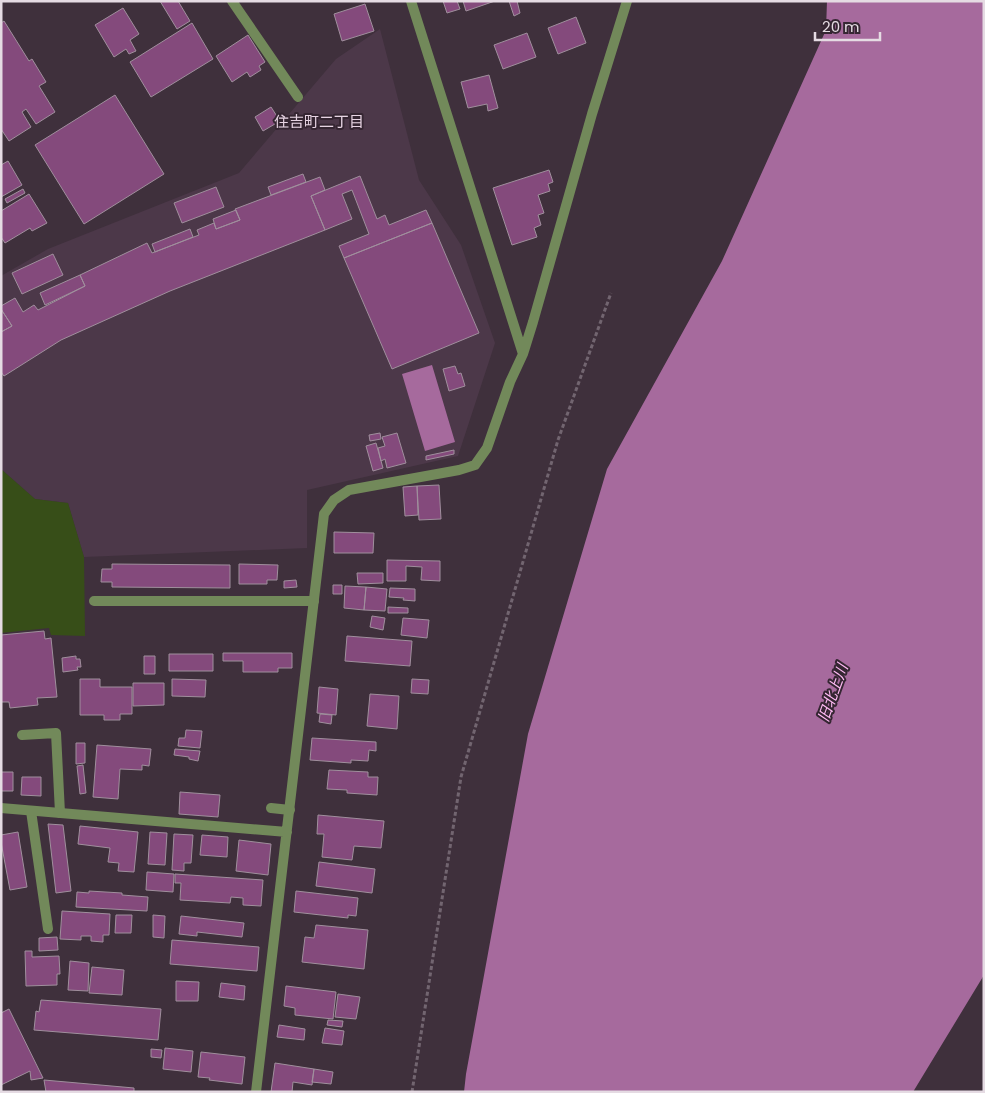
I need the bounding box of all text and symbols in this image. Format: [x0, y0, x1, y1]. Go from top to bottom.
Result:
scale bar [815, 10, 880, 42]
text: 20 m [822, 16, 860, 37]
district label: 住吉町二丁目 [274, 111, 364, 132]
water label: 旧北上川 [812, 659, 853, 725]

